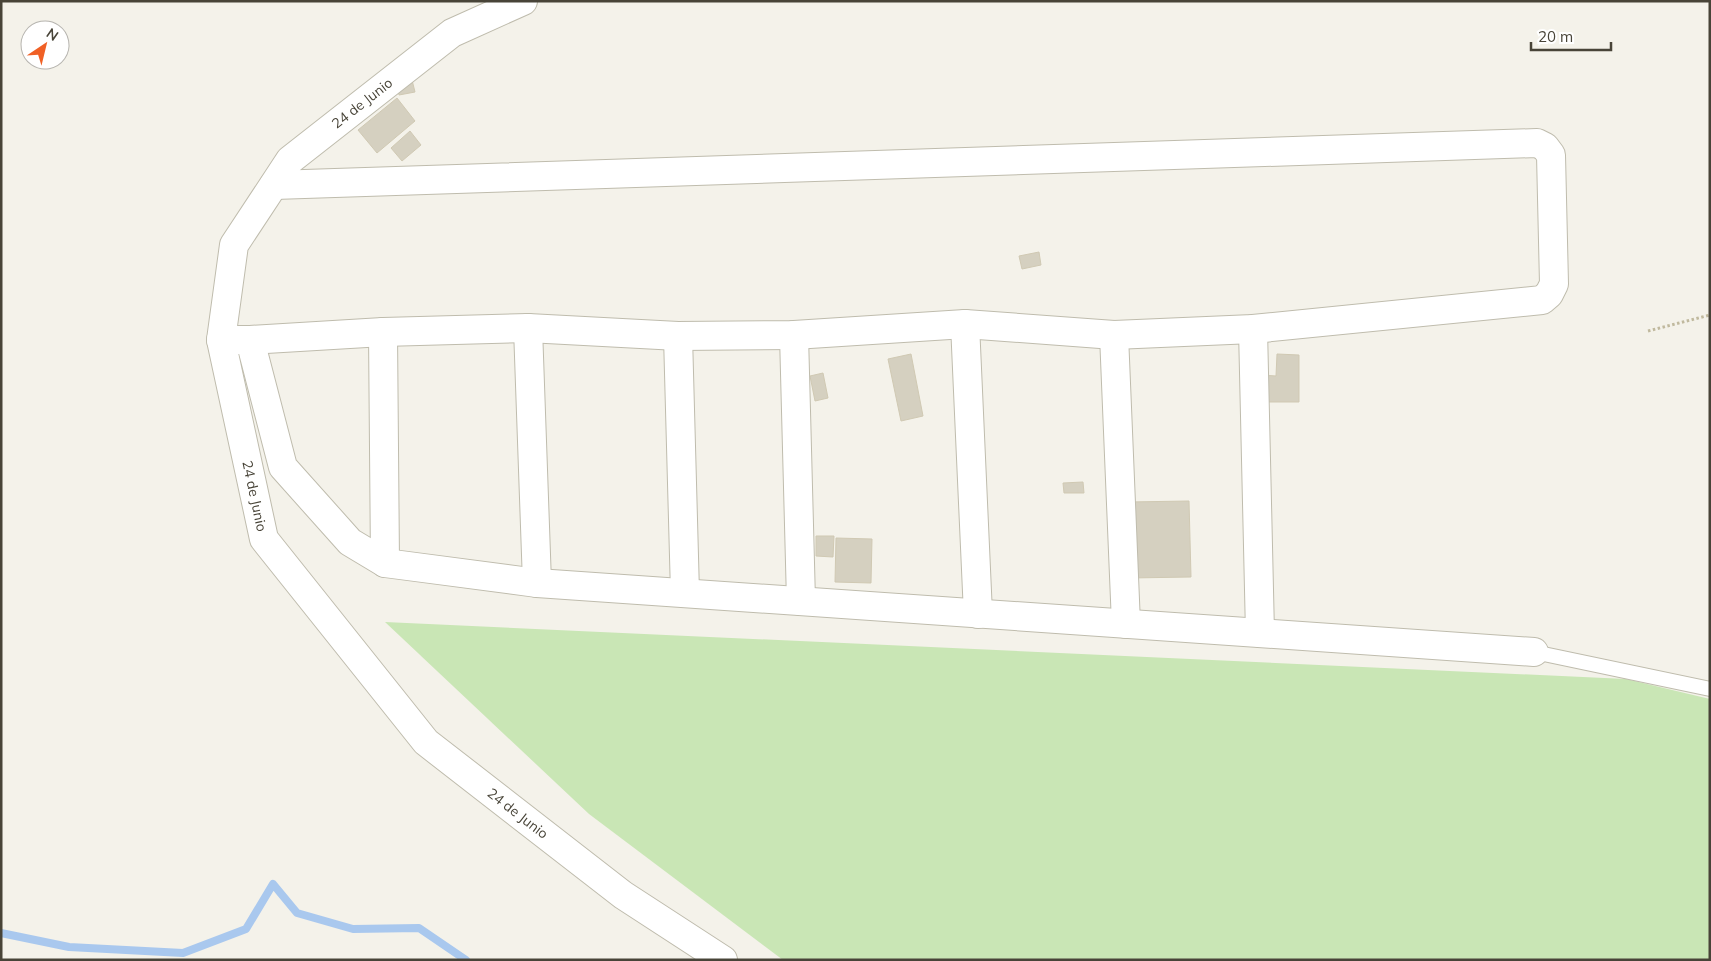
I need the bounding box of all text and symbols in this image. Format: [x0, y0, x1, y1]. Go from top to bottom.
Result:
north arrow [20, 20, 70, 70]
scale bar [1531, 20, 1611, 52]
text: N [43, 24, 62, 45]
text: 20 m [1538, 27, 1573, 46]
street label: 24 de Junio [328, 74, 396, 132]
street label: 24 de Junio [238, 459, 271, 533]
street label: 24 de Junio [484, 784, 552, 843]

